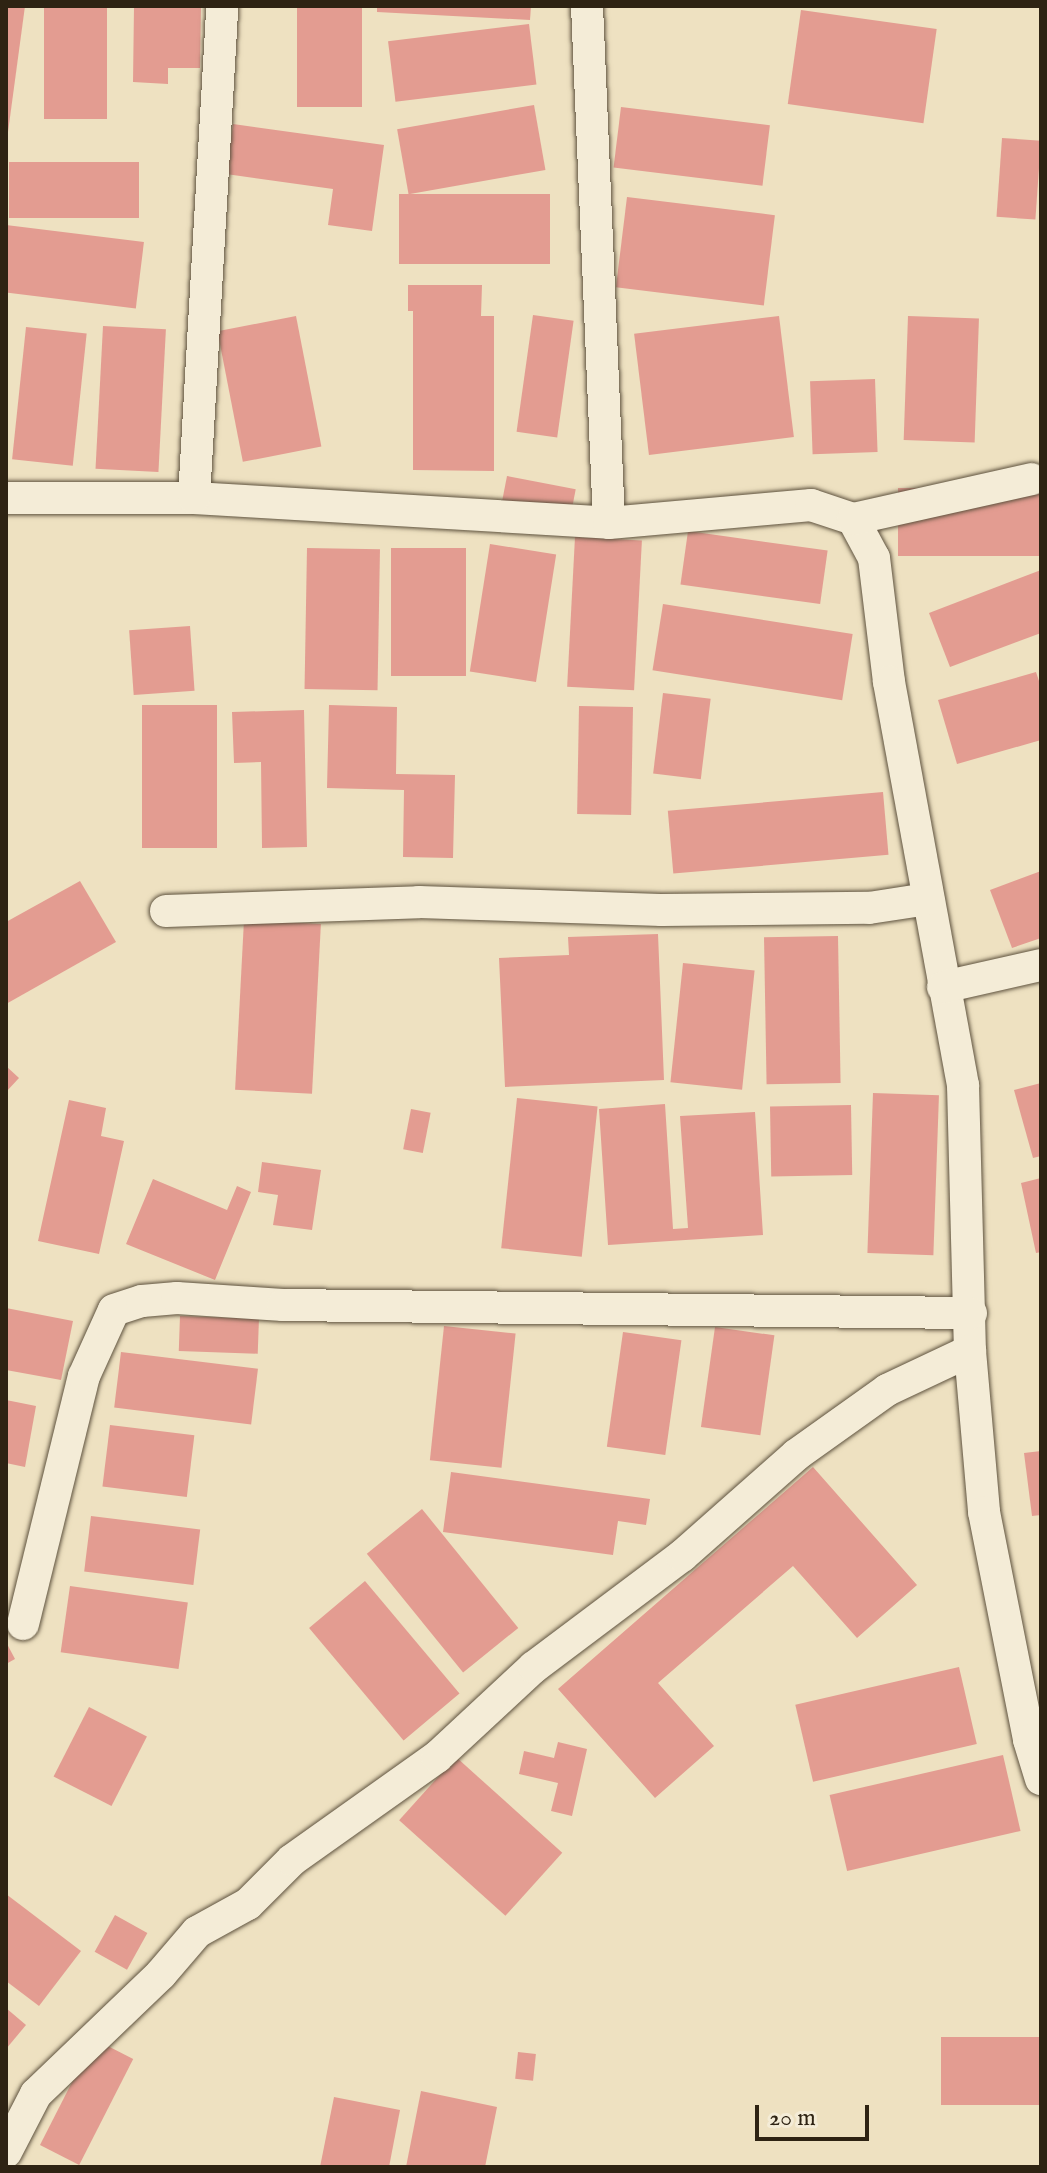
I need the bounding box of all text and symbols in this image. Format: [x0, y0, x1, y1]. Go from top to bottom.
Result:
scale bar [759, 2089, 873, 2139]
text: 20 m [769, 2103, 816, 2134]

